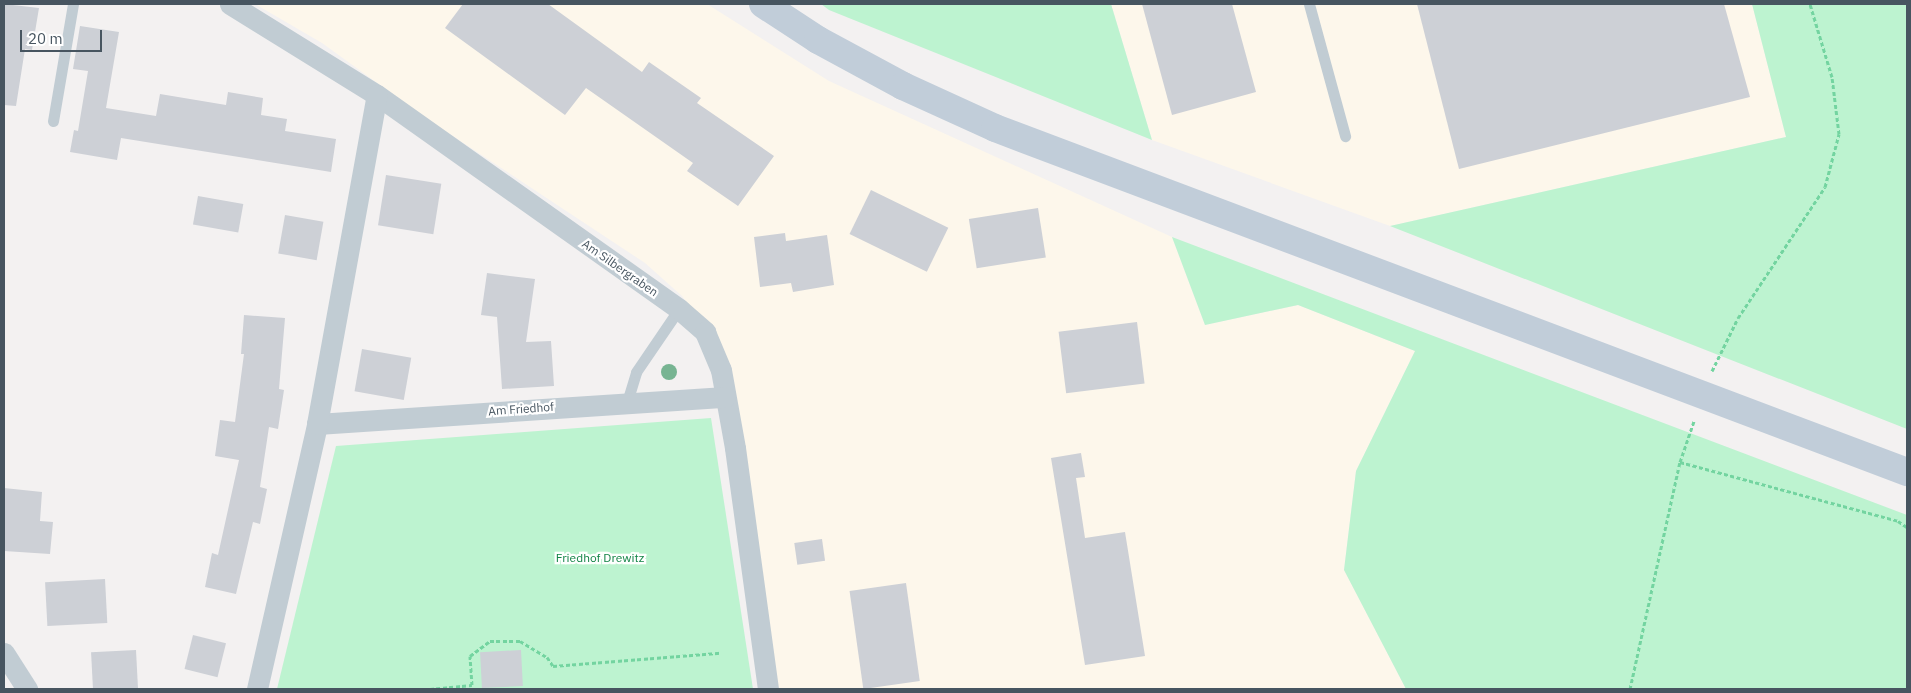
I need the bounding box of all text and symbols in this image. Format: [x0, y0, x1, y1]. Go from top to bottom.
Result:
scale bar [22, 20, 105, 52]
text: 20 m [28, 29, 63, 48]
street label: Am Silbergraben [579, 236, 661, 300]
street label: Am Friedhof [488, 400, 554, 418]
park label: Friedhof Drewitz [556, 551, 644, 565]

